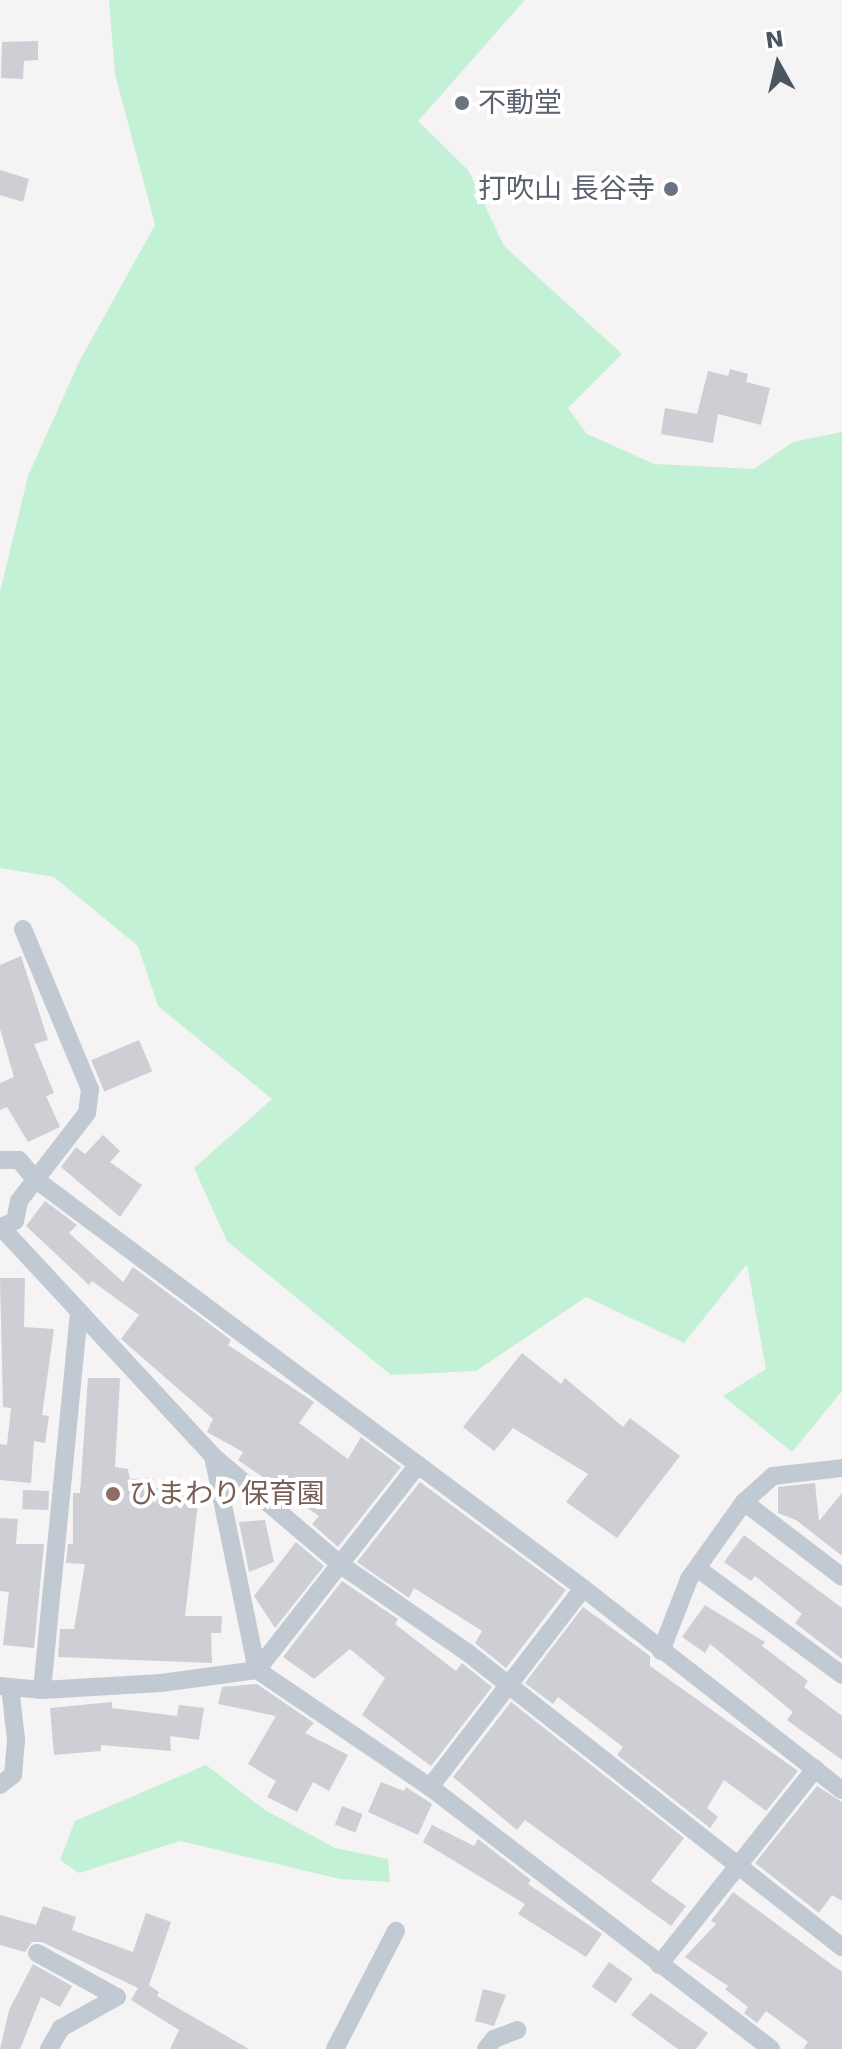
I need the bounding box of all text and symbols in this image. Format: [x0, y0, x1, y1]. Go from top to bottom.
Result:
north arrow [738, 24, 818, 104]
text: N [764, 26, 785, 53]
place label: 不動堂 [478, 86, 562, 120]
marker: 不動堂 [453, 94, 471, 112]
place label: 打吹山 長谷寺 [478, 172, 655, 206]
marker: 打吹山 長谷寺 [662, 180, 680, 198]
place label: ひまわり保育園 [129, 1477, 325, 1511]
marker: ひまわり保育園 [104, 1485, 122, 1503]

